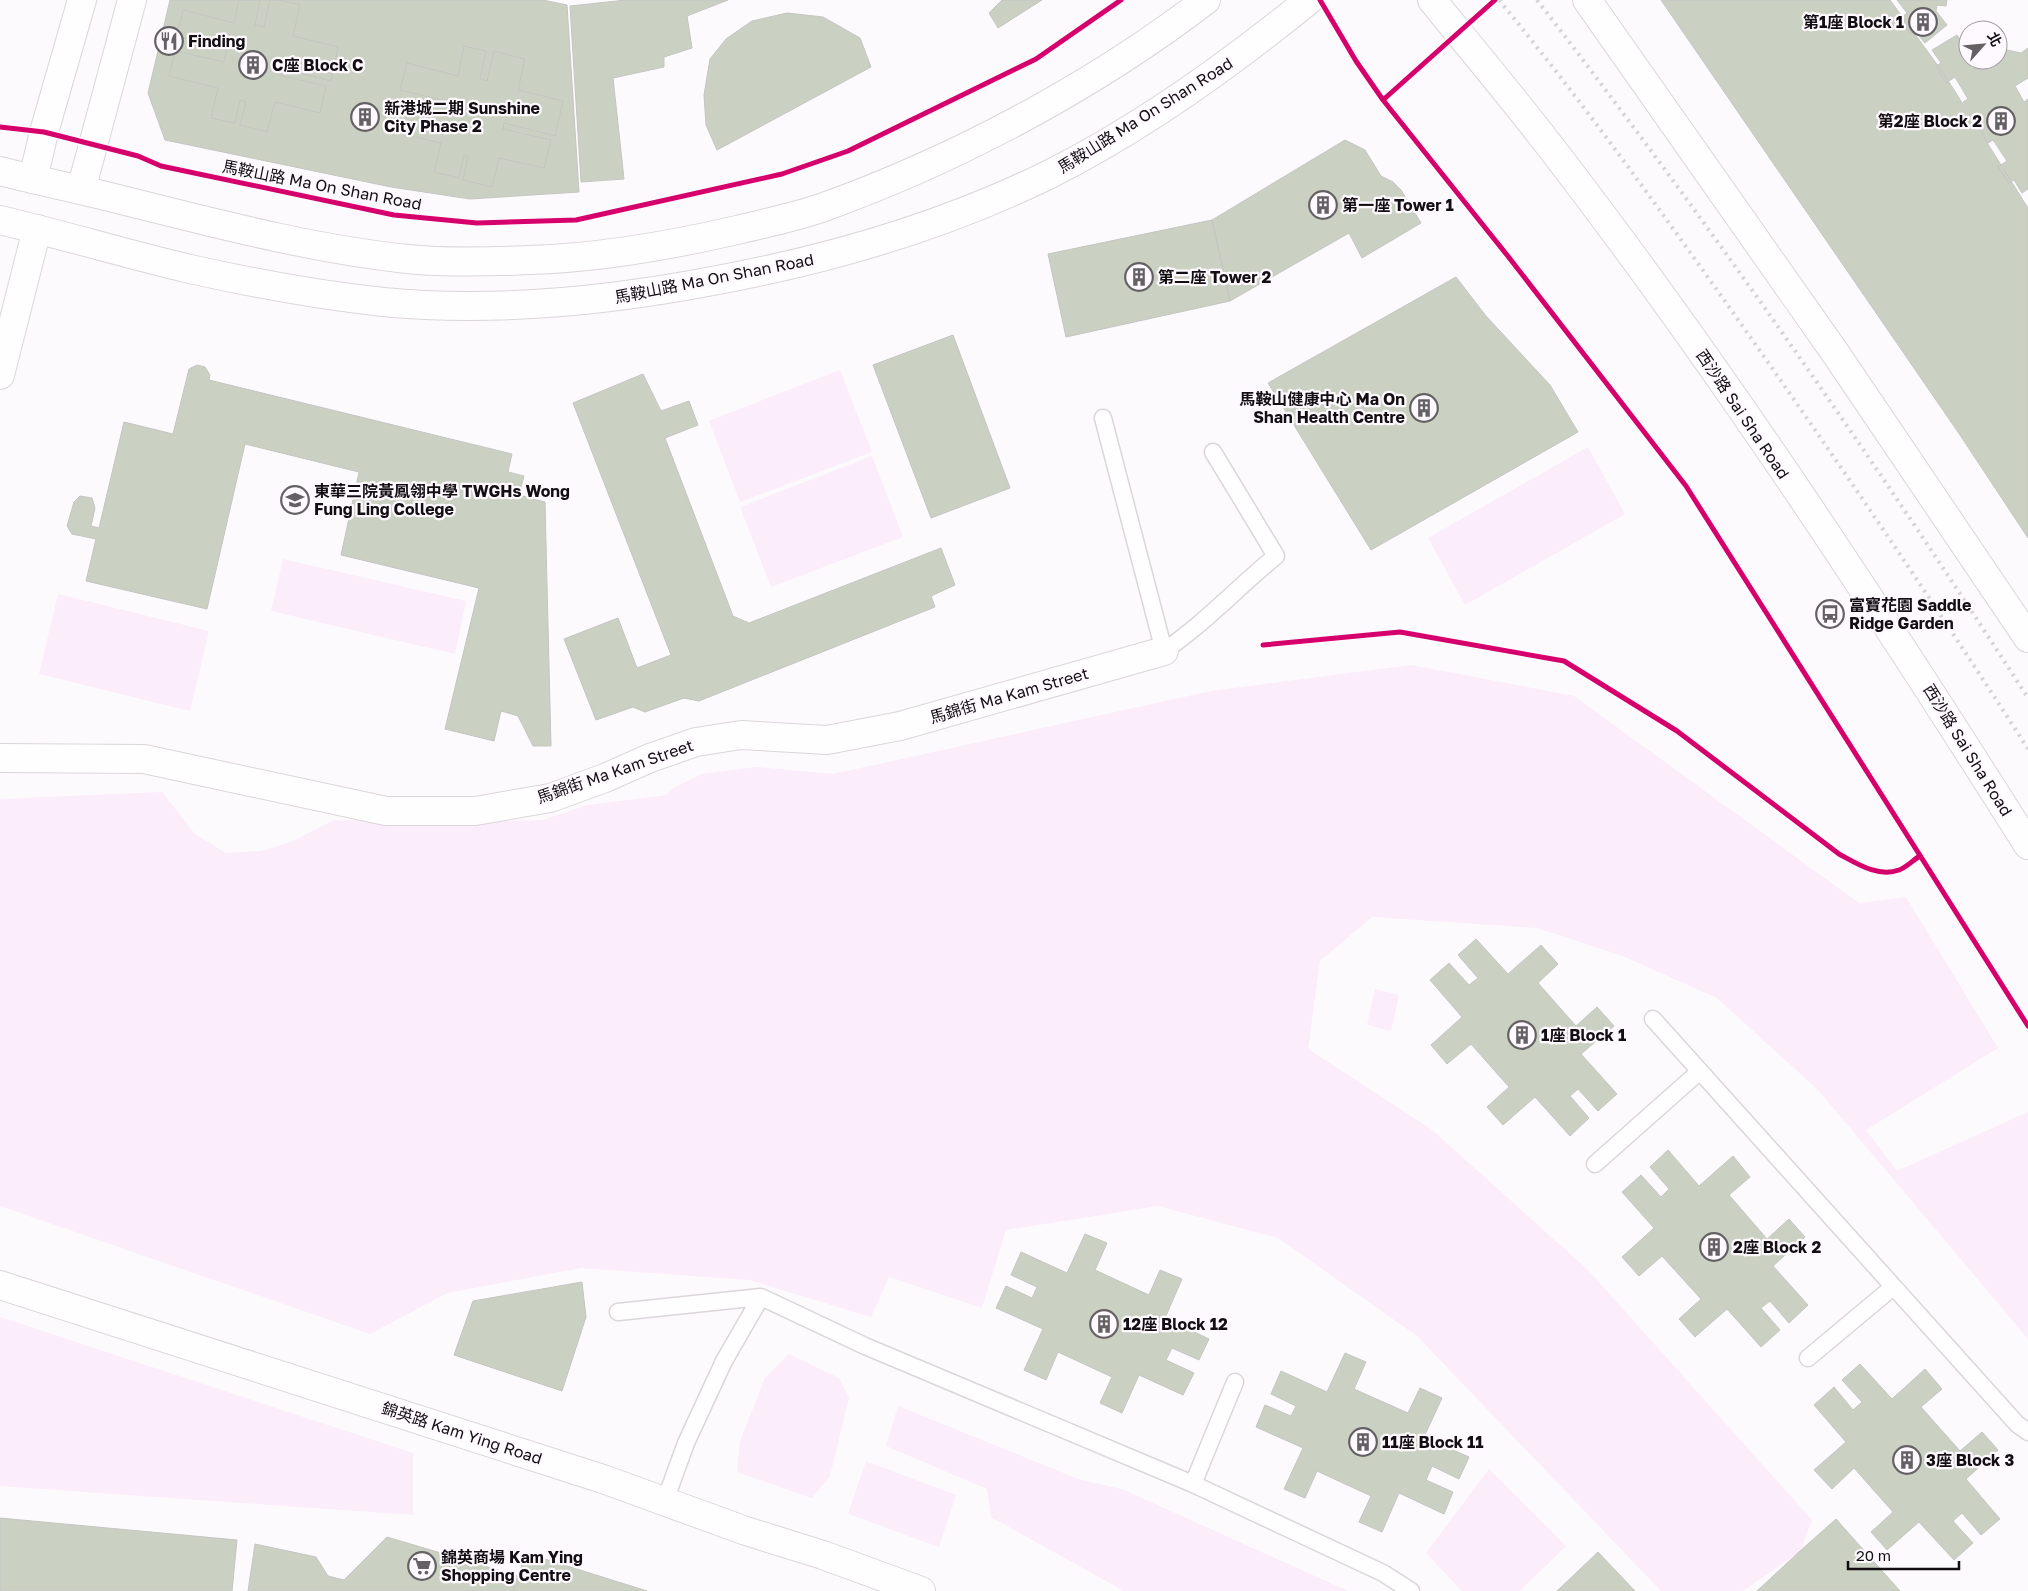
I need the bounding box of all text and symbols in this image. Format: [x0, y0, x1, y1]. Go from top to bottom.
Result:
building icon: 第1座 Block 1 [1908, 7, 1938, 37]
place label: 第1座 Block 1 [1803, 12, 1904, 32]
north arrow [1958, 20, 2008, 70]
restaurant icon: Finding [154, 26, 184, 56]
text: 北 [1984, 29, 2006, 49]
place label: Finding [188, 31, 245, 51]
building icon: C座 Block C [238, 50, 268, 80]
street label: 馬鞍山路 Ma On Shan Road [1054, 53, 1236, 177]
place label: C座 Block C [272, 55, 363, 75]
place label: 新港城二期 Sunshine City Phase 2 [384, 98, 540, 136]
building icon: 新港城二期 Sunshine City Phase 2 [350, 102, 380, 132]
building icon: 第2座 Block 2 [1986, 106, 2016, 136]
place label: 第2座 Block 2 [1878, 111, 1982, 131]
street label: 馬鞍山路 Ma On Shan Road [221, 156, 423, 214]
building icon: 第一座 Tower 1 [1308, 190, 1338, 220]
place label: 第一座 Tower 1 [1342, 195, 1454, 215]
street label: 馬鞍山路 Ma On Shan Road [613, 249, 815, 307]
building icon: 第二座 Tower 2 [1124, 262, 1154, 292]
place label: 第二座 Tower 2 [1158, 267, 1272, 287]
street label: 西沙路 Sai Sha Road [1692, 345, 1794, 483]
place label: 馬鞍山健康中心 Ma On Shan Health Centre [1239, 389, 1405, 427]
building icon: 馬鞍山健康中心 Ma On Shan Health Centre [1409, 393, 1439, 423]
place label: 東華三院黃鳳翎中學 TWGHs Wong Fung Ling College [314, 481, 570, 519]
school or university icon: 東華三院黃鳳翎中學 TWGHs Wong Fung Ling College [280, 485, 310, 515]
place label: 富寶花園 Saddle Ridge Garden [1849, 595, 1971, 633]
bus stop icon: 富寶花園 Saddle Ridge Garden [1815, 599, 1845, 629]
street label: 馬錦街 Ma Kam Street [927, 663, 1091, 727]
street label: 西沙路 Sai Sha Road [1919, 680, 2017, 820]
street label: 馬錦街 Ma Kam Street [534, 735, 696, 807]
building icon: 1座 Block 1 [1507, 1020, 1537, 1050]
place label: 1座 Block 1 [1541, 1025, 1626, 1045]
building icon: 2座 Block 2 [1699, 1232, 1729, 1262]
place label: 2座 Block 2 [1733, 1237, 1821, 1257]
building icon: 12座 Block 12 [1089, 1309, 1119, 1339]
place label: 12座 Block 12 [1123, 1314, 1228, 1334]
street label: 錦英路 Kam Ying Road [379, 1398, 545, 1468]
building icon: 11座 Block 11 [1348, 1427, 1378, 1457]
place label: 11座 Block 11 [1382, 1432, 1484, 1452]
building icon: 3座 Block 3 [1892, 1445, 1922, 1475]
place label: 3座 Block 3 [1926, 1450, 2014, 1470]
scale bar [1848, 1538, 1959, 1570]
text: 20 m [1856, 1546, 1891, 1564]
place label: 錦英商場 Kam Ying Shopping Centre [441, 1547, 583, 1585]
supermarket icon: 錦英商場 Kam Ying Shopping Centre [407, 1551, 437, 1581]

